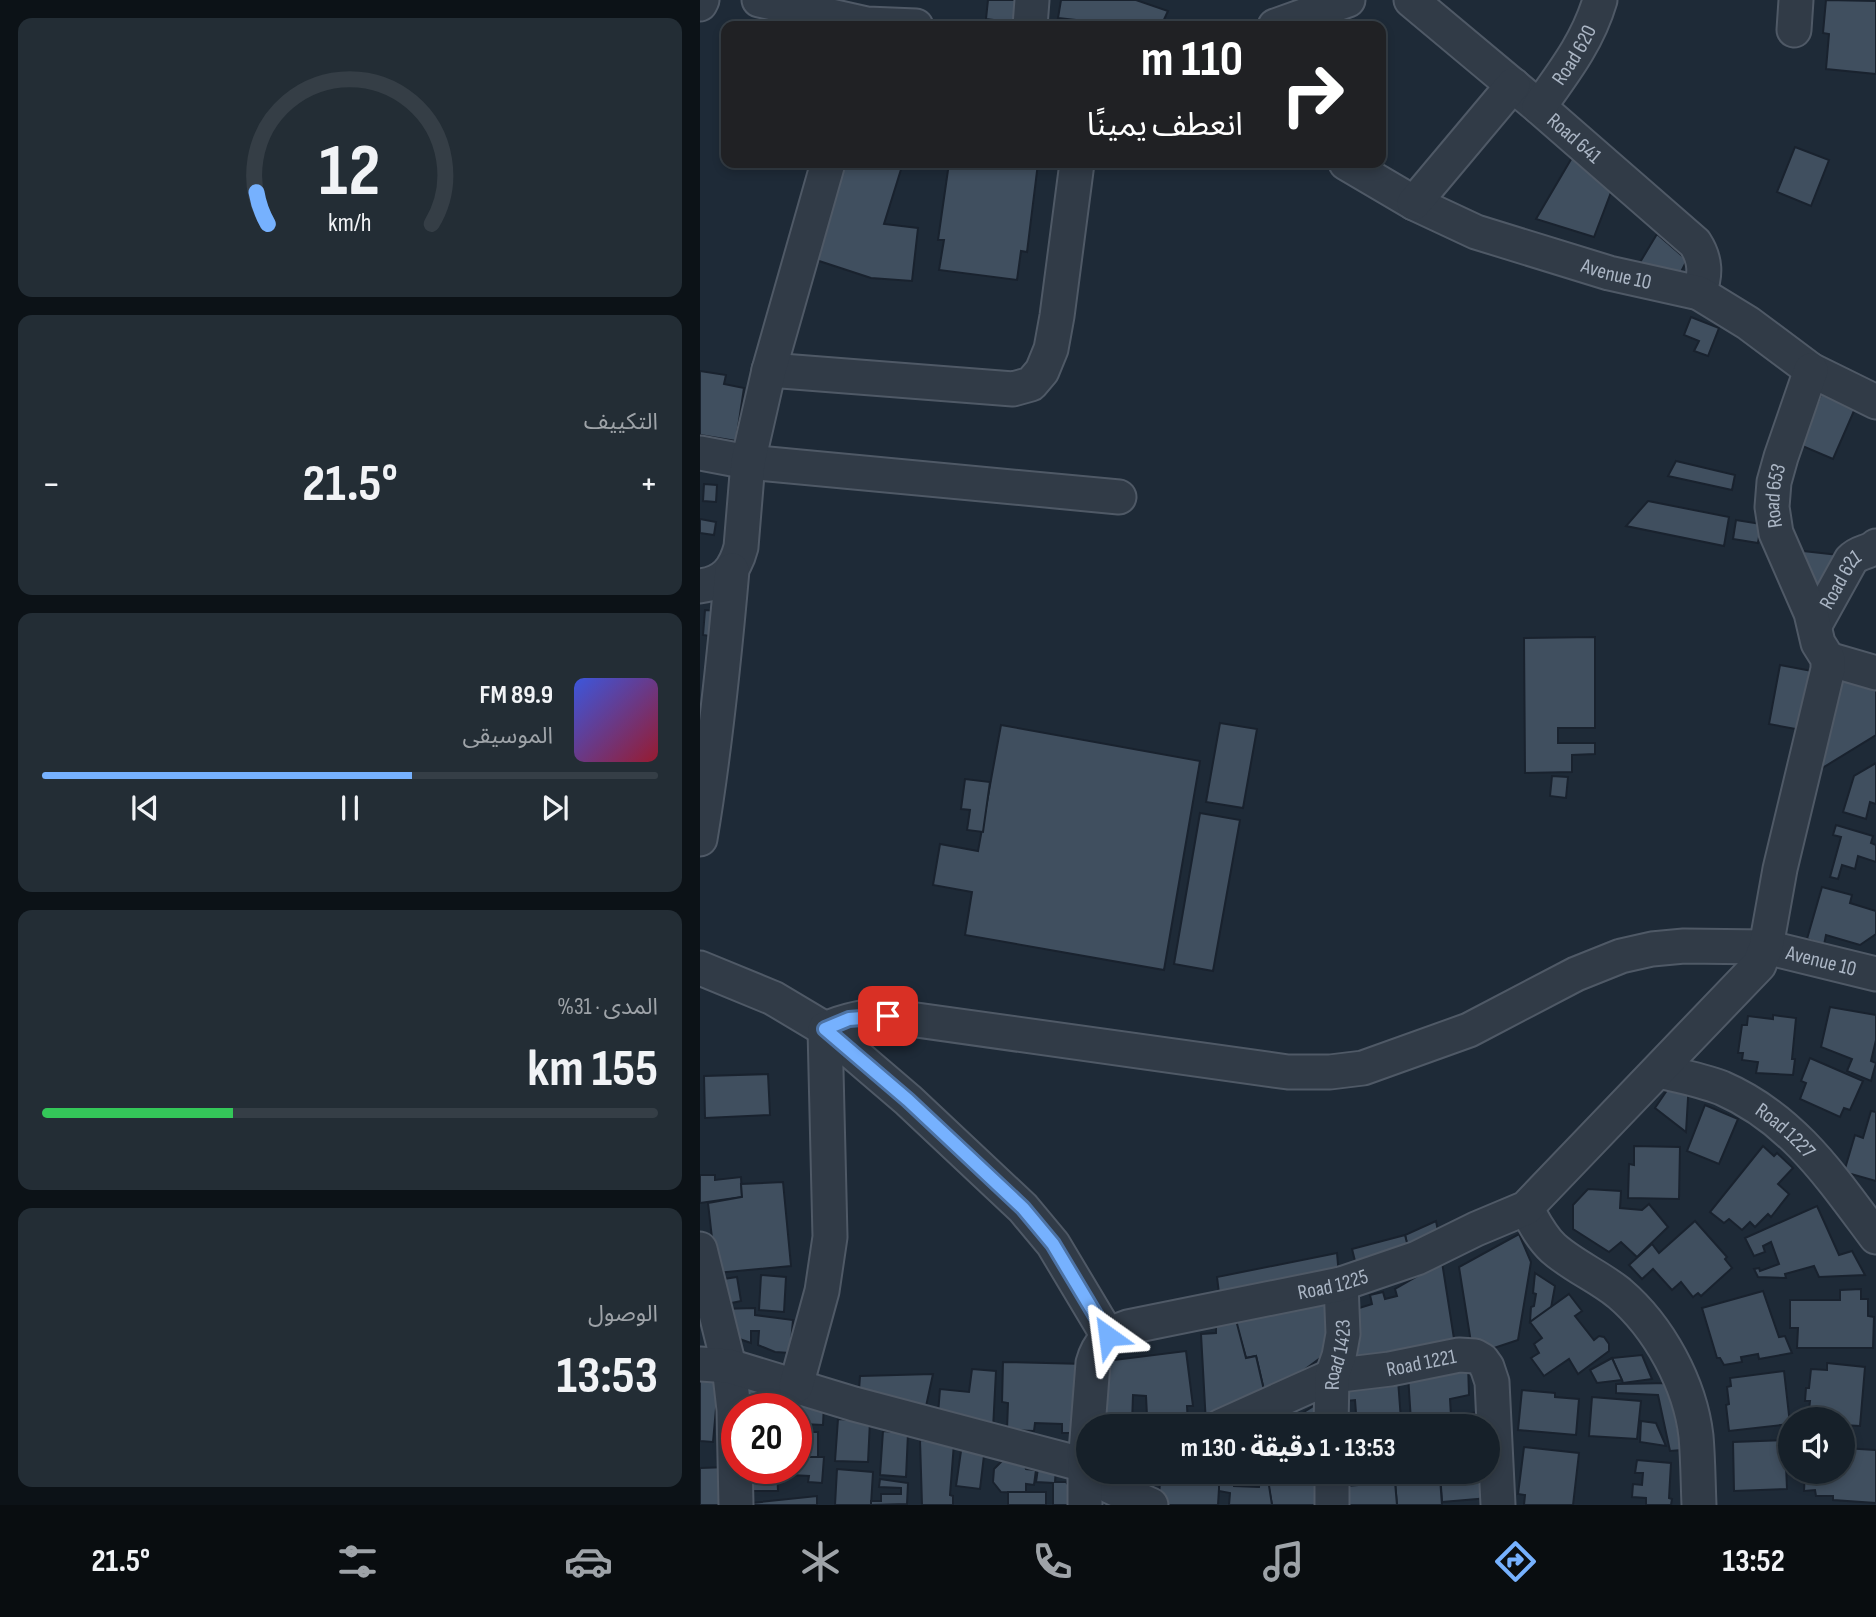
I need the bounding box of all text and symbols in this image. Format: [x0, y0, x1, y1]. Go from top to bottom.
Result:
street label: Road 620 [1547, 21, 1602, 90]
text: 110 m [1141, 31, 1243, 90]
icon: right [1267, 49, 1358, 140]
text: انعطف يمينًا [1087, 106, 1243, 145]
street label: Road 641 [1542, 108, 1607, 169]
text: 12 [319, 128, 381, 216]
text: km/h [328, 208, 372, 239]
street label: Avenue 10 [1577, 253, 1654, 295]
text: التكييف [584, 408, 658, 436]
text: 21.5° [302, 453, 398, 516]
street label: Road 653 [1760, 461, 1792, 530]
text: − [42, 462, 61, 507]
text: + [639, 462, 658, 507]
street label: Road 621 [1814, 544, 1866, 614]
text: 89.9 FM [480, 680, 553, 711]
text: الموسيقى [462, 722, 553, 750]
icon: previous [126, 789, 164, 827]
icon: pause [331, 789, 369, 827]
icon: next [536, 789, 574, 827]
street label: Avenue 10 [1783, 940, 1859, 982]
pin [858, 986, 918, 1046]
text: المدى · 31% [557, 993, 658, 1021]
icon: arrive [869, 997, 907, 1035]
text: 155 km [527, 1038, 658, 1101]
street label: Road 1227 [1751, 1098, 1821, 1164]
street label: Road 1225 [1295, 1264, 1371, 1305]
position arrow [1071, 1299, 1145, 1373]
text: الوصول [588, 1300, 658, 1328]
street label: Road 1423 [1320, 1319, 1356, 1390]
street label: Road 1221 [1384, 1344, 1459, 1382]
text: 13:53 [557, 1345, 658, 1408]
speed limit sign: 20 [721, 1393, 812, 1484]
map controls [1778, 1407, 1855, 1484]
button: sound [1778, 1407, 1855, 1484]
text: 13:53 · 1 دقيقة · 130 m [1181, 1433, 1395, 1464]
icon: filters [333, 1537, 382, 1586]
icon: car [564, 1537, 613, 1586]
icon: climate [796, 1537, 845, 1586]
icon: phone [1028, 1537, 1077, 1586]
icon: music [1259, 1537, 1308, 1586]
icon: directions [1491, 1537, 1540, 1586]
text: 21.5° [91, 1542, 150, 1581]
text: 13:52 [1723, 1542, 1785, 1581]

